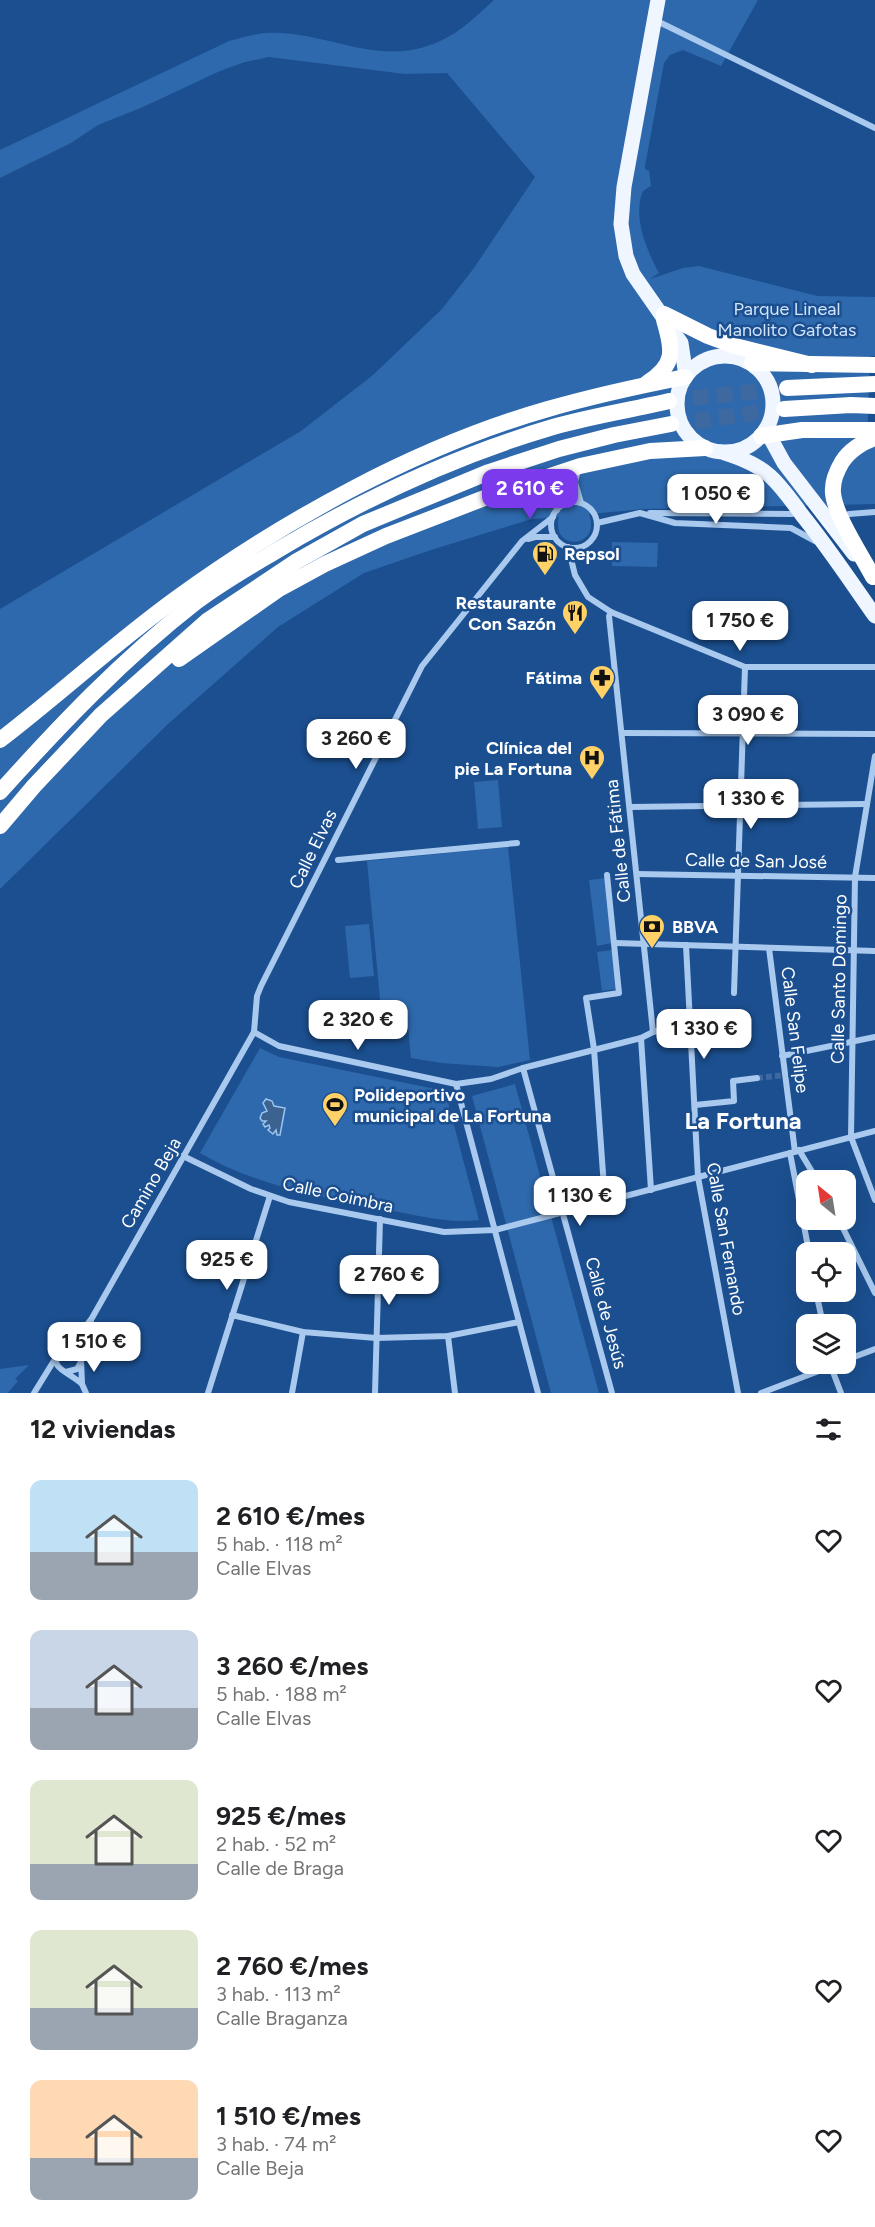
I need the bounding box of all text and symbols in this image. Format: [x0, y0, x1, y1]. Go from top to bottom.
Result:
park label: Parque Lineal Manolito Gafotas [718, 298, 856, 341]
pin: 2 610 € [475, 469, 585, 520]
pin: 1 050 € [661, 474, 771, 525]
text: 2 610 € [496, 476, 564, 500]
text: 1 050 € [681, 481, 751, 505]
fuel station icon: Repsol [530, 539, 560, 577]
place label: Repsol [564, 543, 620, 565]
place label: Restaurante Con Sazón [455, 592, 556, 635]
restaurant icon: Restaurante Con Sazón [560, 598, 590, 636]
pin: 1 750 € [685, 601, 795, 652]
text: 1 750 € [706, 608, 774, 632]
pharmacy icon: Fátima [587, 663, 617, 701]
place label: Fátima [525, 667, 582, 689]
pin: 3 090 € [693, 695, 803, 746]
text: 3 090 € [712, 702, 784, 726]
pin: 3 260 € [301, 719, 411, 770]
text: 3 260 € [321, 726, 391, 750]
place label: Clínica del pie La Fortuna [454, 737, 572, 780]
hospital icon: Clínica del pie La Fortuna [577, 743, 607, 781]
street label: Calle de Fátima [601, 778, 635, 904]
pin: 1 330 € [696, 779, 806, 830]
text: 1 330 € [717, 786, 785, 810]
street label: Calle Elvas [284, 806, 342, 892]
street label: Calle de San José [685, 849, 827, 873]
street label: Calle Santo Domingo [827, 894, 851, 1064]
bank icon: BBVA [637, 912, 667, 950]
place label: BBVA [672, 916, 719, 938]
street label: Calle San Felipe [776, 966, 814, 1095]
pin: 2 320 € [303, 1000, 413, 1051]
text: 2 320 € [323, 1007, 393, 1031]
pin: 1 330 € [649, 1009, 759, 1060]
text: 1 330 € [670, 1016, 738, 1040]
place label: Polideportivo municipal de La Fortuna [354, 1084, 551, 1127]
sports icon: Polideportivo municipal de La Fortuna [320, 1090, 350, 1128]
district label: La Fortuna [684, 1106, 802, 1135]
street label: Camino Beja [116, 1134, 186, 1232]
street label: Calle San Fernando [702, 1161, 750, 1317]
north arrow [796, 1170, 856, 1230]
map controls [796, 1170, 856, 1374]
street label: Calle Coimbra [280, 1172, 396, 1218]
pin: 1 130 € [525, 1176, 635, 1227]
text: 1 130 € [548, 1183, 612, 1207]
pin: 925 € [185, 1240, 269, 1291]
button: locate [796, 1242, 856, 1302]
text: 925 € [200, 1247, 254, 1271]
pin: 2 760 € [334, 1255, 444, 1306]
street label: Calle de Jesús [580, 1255, 632, 1371]
text: 2 760 € [354, 1262, 424, 1286]
button: layers [796, 1314, 856, 1374]
pin: 1 510 € [39, 1322, 149, 1373]
text: 1 510 € [62, 1329, 126, 1353]
text: 12 viviendas [30, 1413, 175, 1445]
icon: filters [812, 1413, 845, 1446]
text: 2 610 €/mes [216, 1500, 365, 1532]
icon: home [78, 1504, 150, 1576]
icon: heart [812, 1524, 845, 1557]
text: 5 hab. · 118 m² [216, 1532, 343, 1556]
text: Calle Elvas [216, 1556, 311, 1580]
text: 3 260 €/mes [216, 1650, 368, 1682]
icon: home [78, 1654, 150, 1726]
icon: heart [812, 1674, 845, 1707]
text: 5 hab. · 188 m² [216, 1682, 347, 1706]
text: Calle Elvas [216, 1706, 311, 1730]
text: 925 €/mes [216, 1800, 346, 1832]
icon: home [78, 1804, 150, 1876]
icon: heart [812, 1824, 845, 1857]
text: 2 hab. · 52 m² [216, 1832, 336, 1856]
text: Calle de Braga [216, 1856, 344, 1880]
text: 2 760 €/mes [216, 1950, 368, 1982]
icon: home [78, 1954, 150, 2026]
icon: heart [812, 1974, 845, 2007]
text: 3 hab. · 113 m² [216, 1982, 341, 2006]
text: Calle Braganza [216, 2006, 348, 2030]
text: 1 510 €/mes [216, 2100, 361, 2132]
icon: home [78, 2104, 150, 2176]
icon: heart [812, 2124, 845, 2157]
text: 3 hab. · 74 m² [216, 2132, 336, 2156]
text: Calle Beja [216, 2156, 304, 2180]

